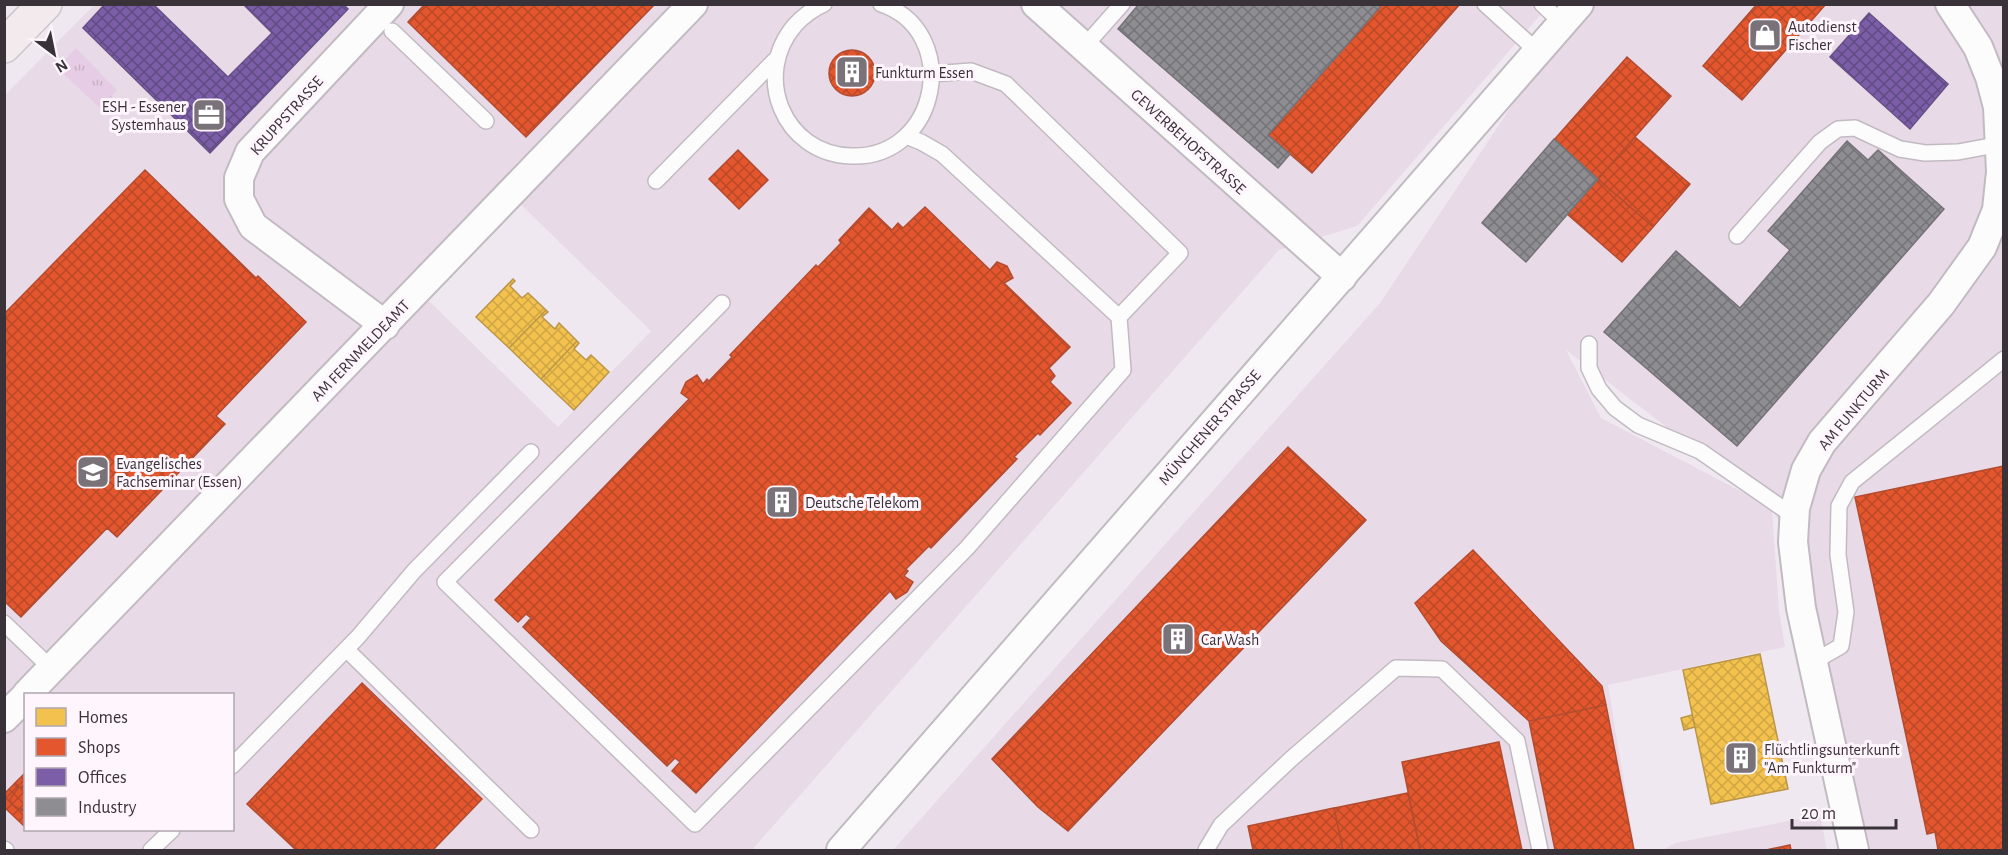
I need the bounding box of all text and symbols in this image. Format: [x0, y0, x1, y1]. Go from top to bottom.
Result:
shop icon: Autodienst Fischer [1747, 17, 1783, 53]
place label: Autodienst Fischer [1788, 19, 1857, 53]
north arrow [24, 24, 84, 84]
building icon: Funkturm Essen [834, 54, 870, 90]
text: N [52, 56, 70, 76]
place label: Funkturm Essen [875, 65, 974, 81]
street label: KRUPPSTRASSE [247, 73, 326, 158]
street label: GEWERBEHOFSTRASSE [1128, 86, 1249, 198]
office icon: ESH - Essener Systemhaus [191, 97, 227, 133]
place label: ESH - Essener Systemhaus [102, 99, 187, 134]
street label: AM FERNMELDEAMT [309, 297, 413, 404]
street label: MÜNCHENER STRASSE [1154, 366, 1264, 488]
street label: AM FUNKTURM [1815, 366, 1892, 453]
school or university icon: Evangelisches Fachseminar (Essen) [75, 454, 111, 490]
place label: Evangelisches Fachseminar (Essen) [116, 456, 242, 490]
building icon: Deutsche Telekom [764, 484, 800, 520]
place label: Deutsche Telekom [805, 495, 919, 511]
building icon: Car Wash [1160, 621, 1196, 657]
place label: Car Wash [1201, 632, 1259, 648]
legend [24, 693, 234, 831]
text: Homes [78, 709, 128, 727]
text: Shops [78, 739, 120, 757]
building icon: Flüchtlingsunterkunft "Am Funkturm" [1723, 740, 1759, 776]
place label: Flüchtlingsunterkunft "Am Funkturm" [1764, 742, 1900, 776]
text: Offices [78, 769, 127, 787]
scale bar [1792, 792, 1896, 830]
text: Industry [78, 799, 137, 817]
text: 20 m [1801, 805, 1836, 823]

